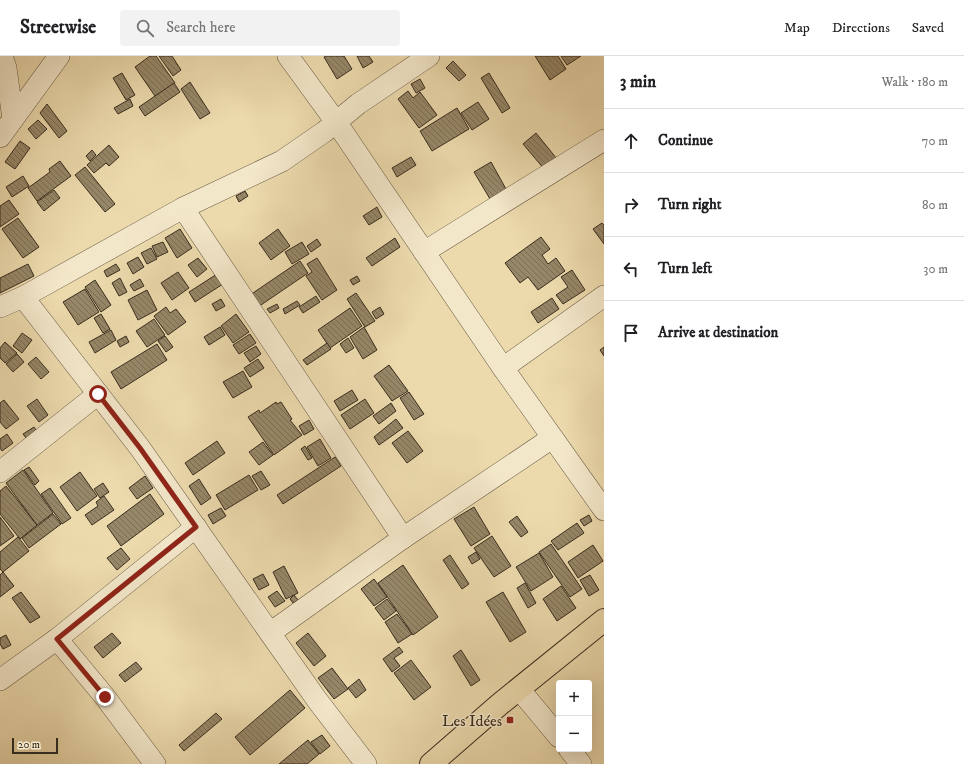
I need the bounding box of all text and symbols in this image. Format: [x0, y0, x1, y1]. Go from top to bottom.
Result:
search box [120, 10, 400, 46]
text: Streetwise [20, 16, 96, 39]
icon: search [134, 17, 156, 39]
text: Search here [166, 18, 236, 37]
text: Map [784, 19, 810, 37]
text: Directions [832, 19, 890, 37]
text: Saved [912, 19, 944, 37]
text: 3 min [620, 71, 656, 93]
text: Walk · 180 m [881, 74, 948, 90]
icon: ahead [620, 130, 642, 152]
text: Continue [658, 131, 713, 150]
text: 70 m [922, 133, 948, 149]
icon: right [620, 194, 642, 216]
text: Turn right [658, 195, 721, 214]
text: 80 m [922, 197, 948, 213]
icon: left [620, 258, 642, 280]
text: Turn left [658, 259, 712, 278]
text: 30 m [924, 261, 948, 277]
icon: arrive [620, 322, 642, 344]
text: Arrive at destination [658, 323, 778, 342]
route start [89, 385, 107, 403]
map controls [556, 680, 592, 752]
button: + [556, 680, 592, 716]
route end [96, 688, 114, 706]
place label: Les Idées [442, 711, 502, 731]
marker: Les Idées [505, 715, 515, 725]
button: − [556, 716, 592, 752]
scale bar [12, 736, 58, 755]
text: 20 m [18, 738, 40, 752]

